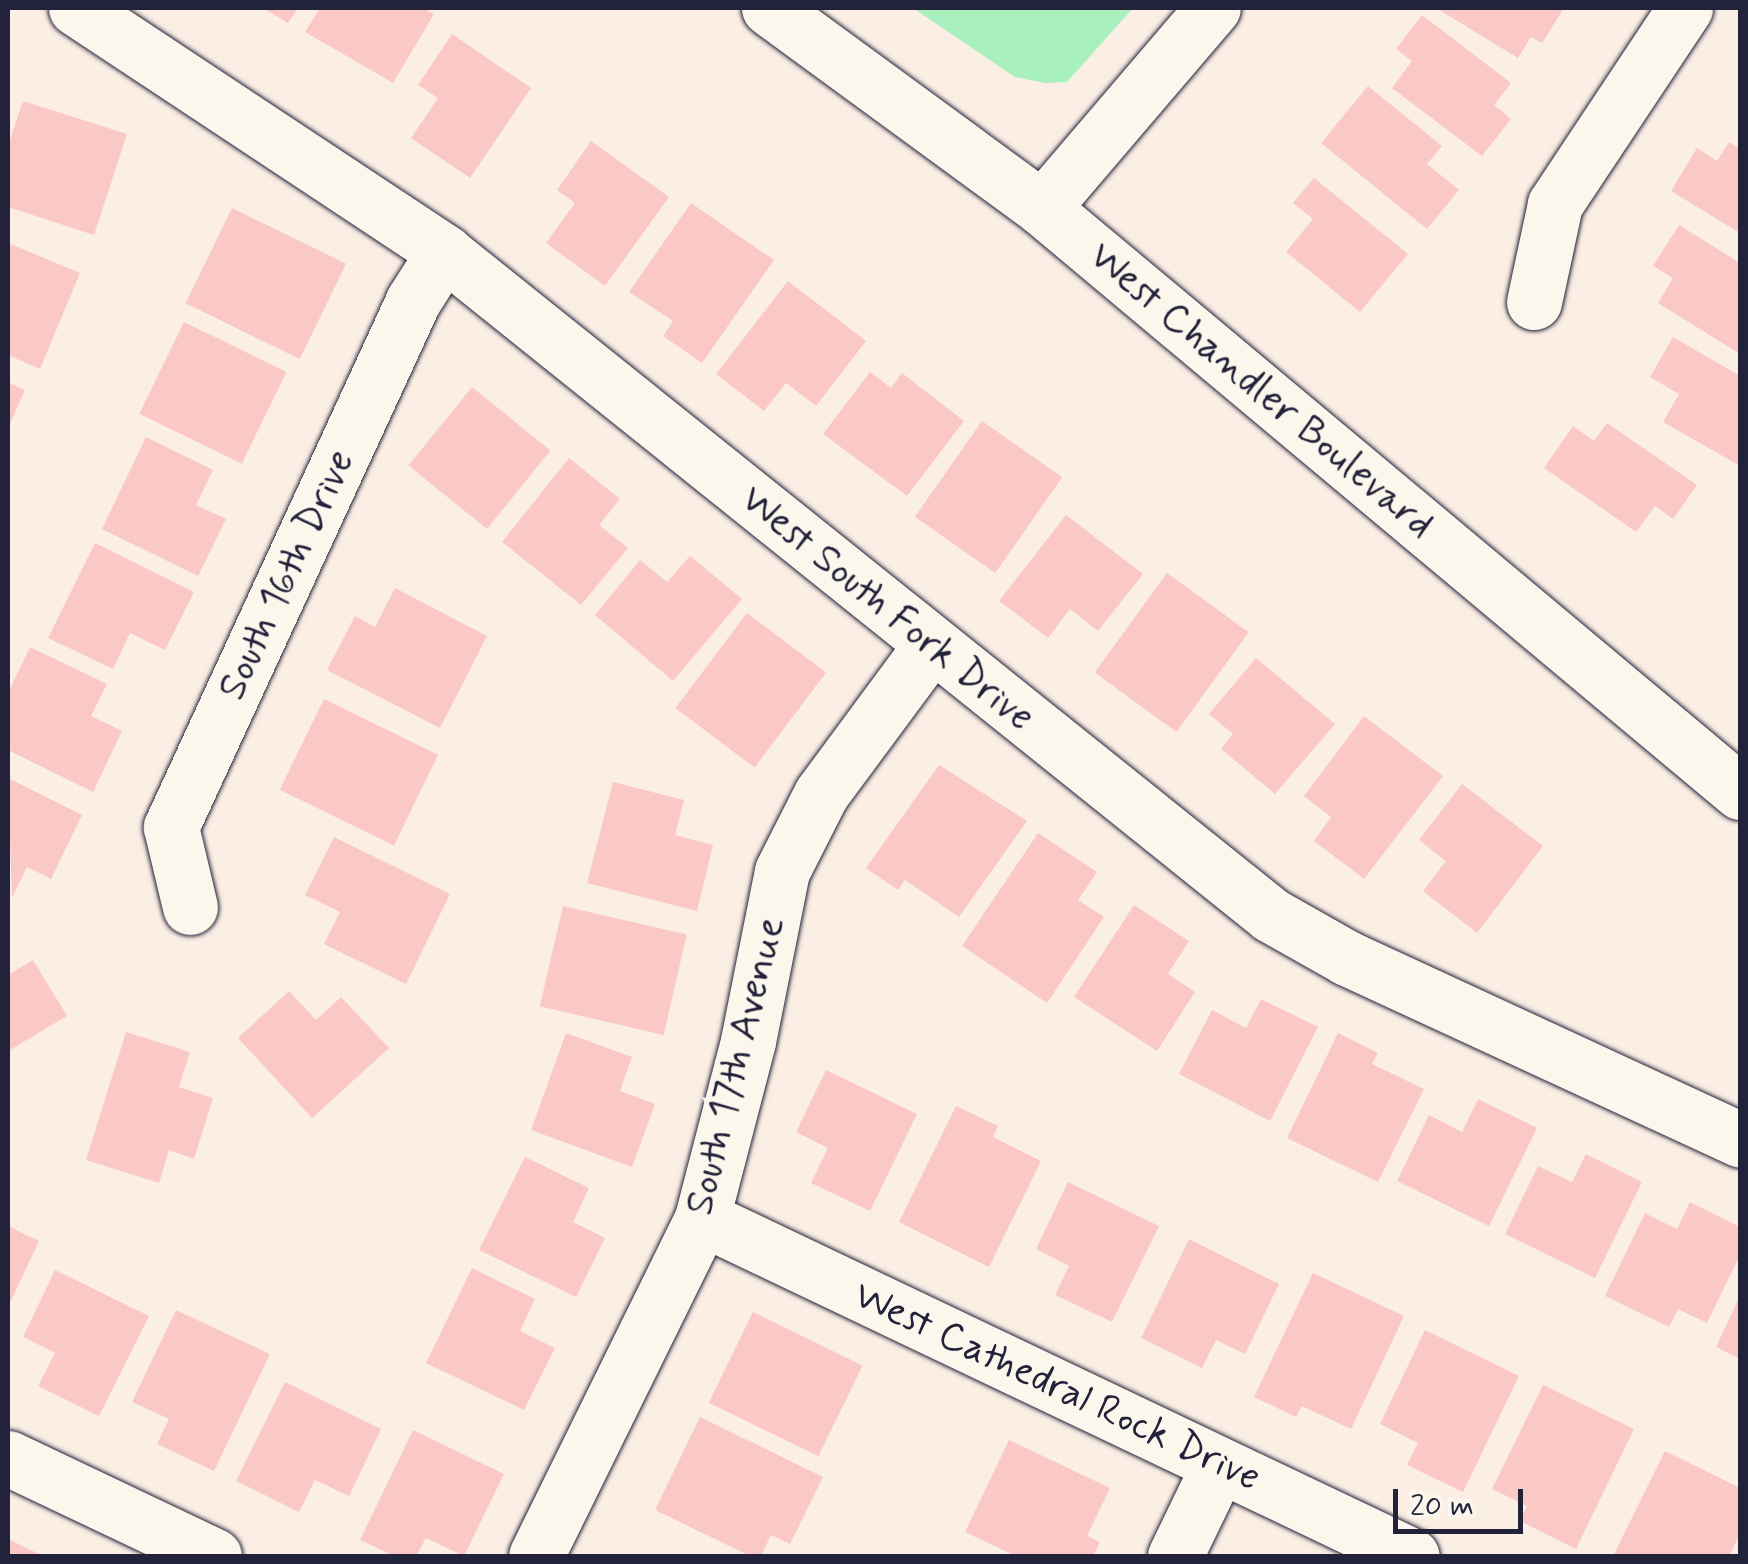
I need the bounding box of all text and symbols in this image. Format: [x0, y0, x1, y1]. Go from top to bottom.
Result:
street label: West Chandler Boulevard [1081, 235, 1441, 547]
street label: South 16th Drive [208, 442, 366, 708]
street label: West South Fork Drive [730, 476, 1044, 742]
street label: South 17th Avenue [676, 912, 796, 1220]
street label: West Cathedral Rock Drive [845, 1271, 1269, 1503]
scale bar [1398, 1469, 1528, 1531]
text: 20 m [1410, 1487, 1474, 1526]

